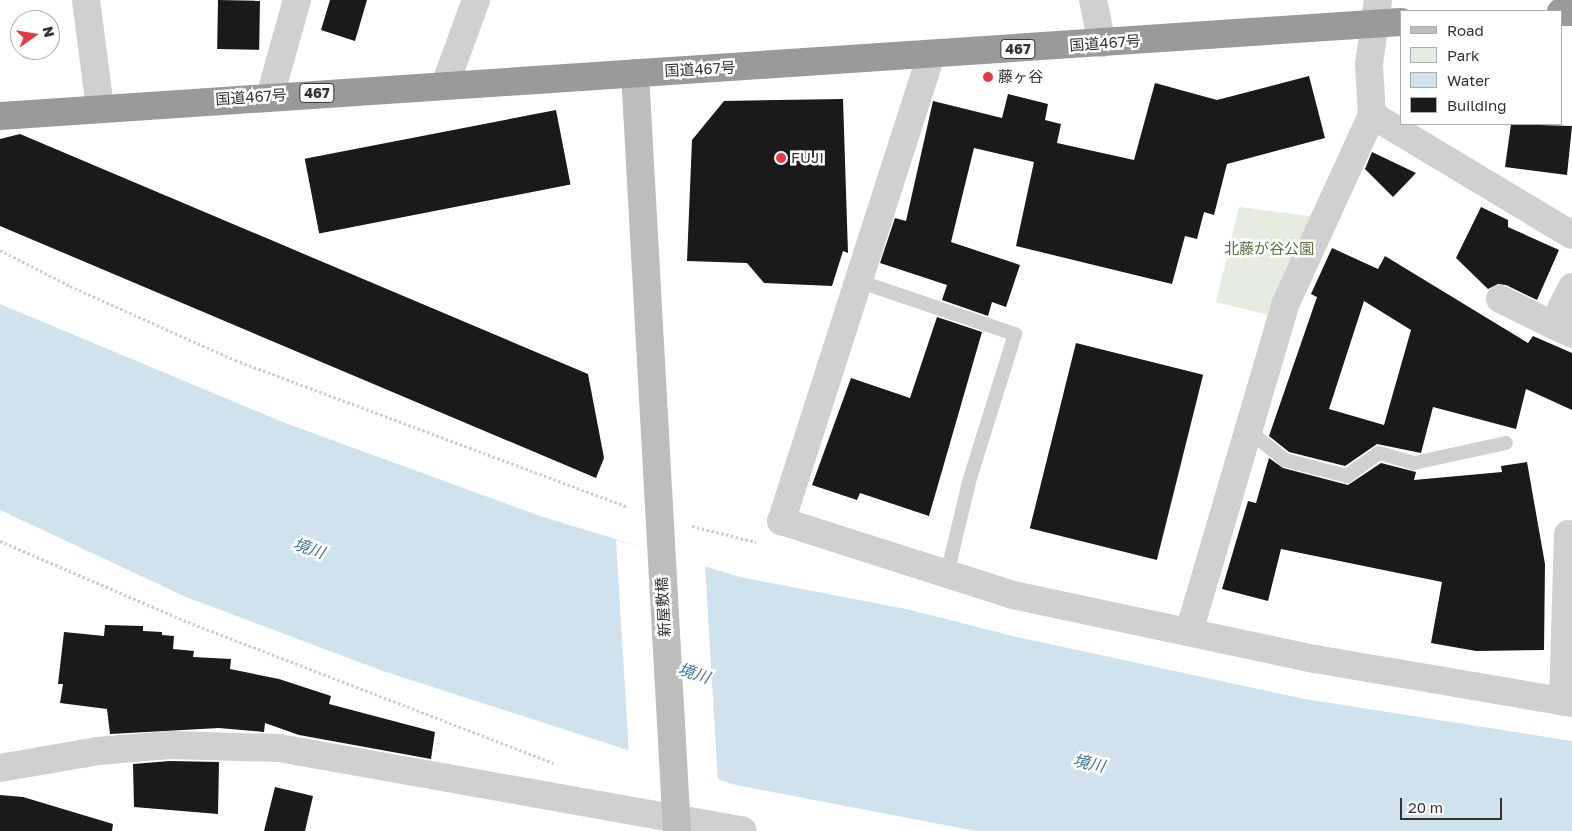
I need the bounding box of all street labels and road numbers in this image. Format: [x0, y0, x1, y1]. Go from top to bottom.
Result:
street label: 国道467号 [1069, 32, 1141, 54]
road number: 467 [999, 38, 1037, 61]
street label: 国道467号 [664, 58, 736, 80]
road number: 467 [298, 82, 336, 105]
street label: 国道467号 [215, 86, 287, 108]
street label: 新屋敷橋 [652, 577, 674, 637]

